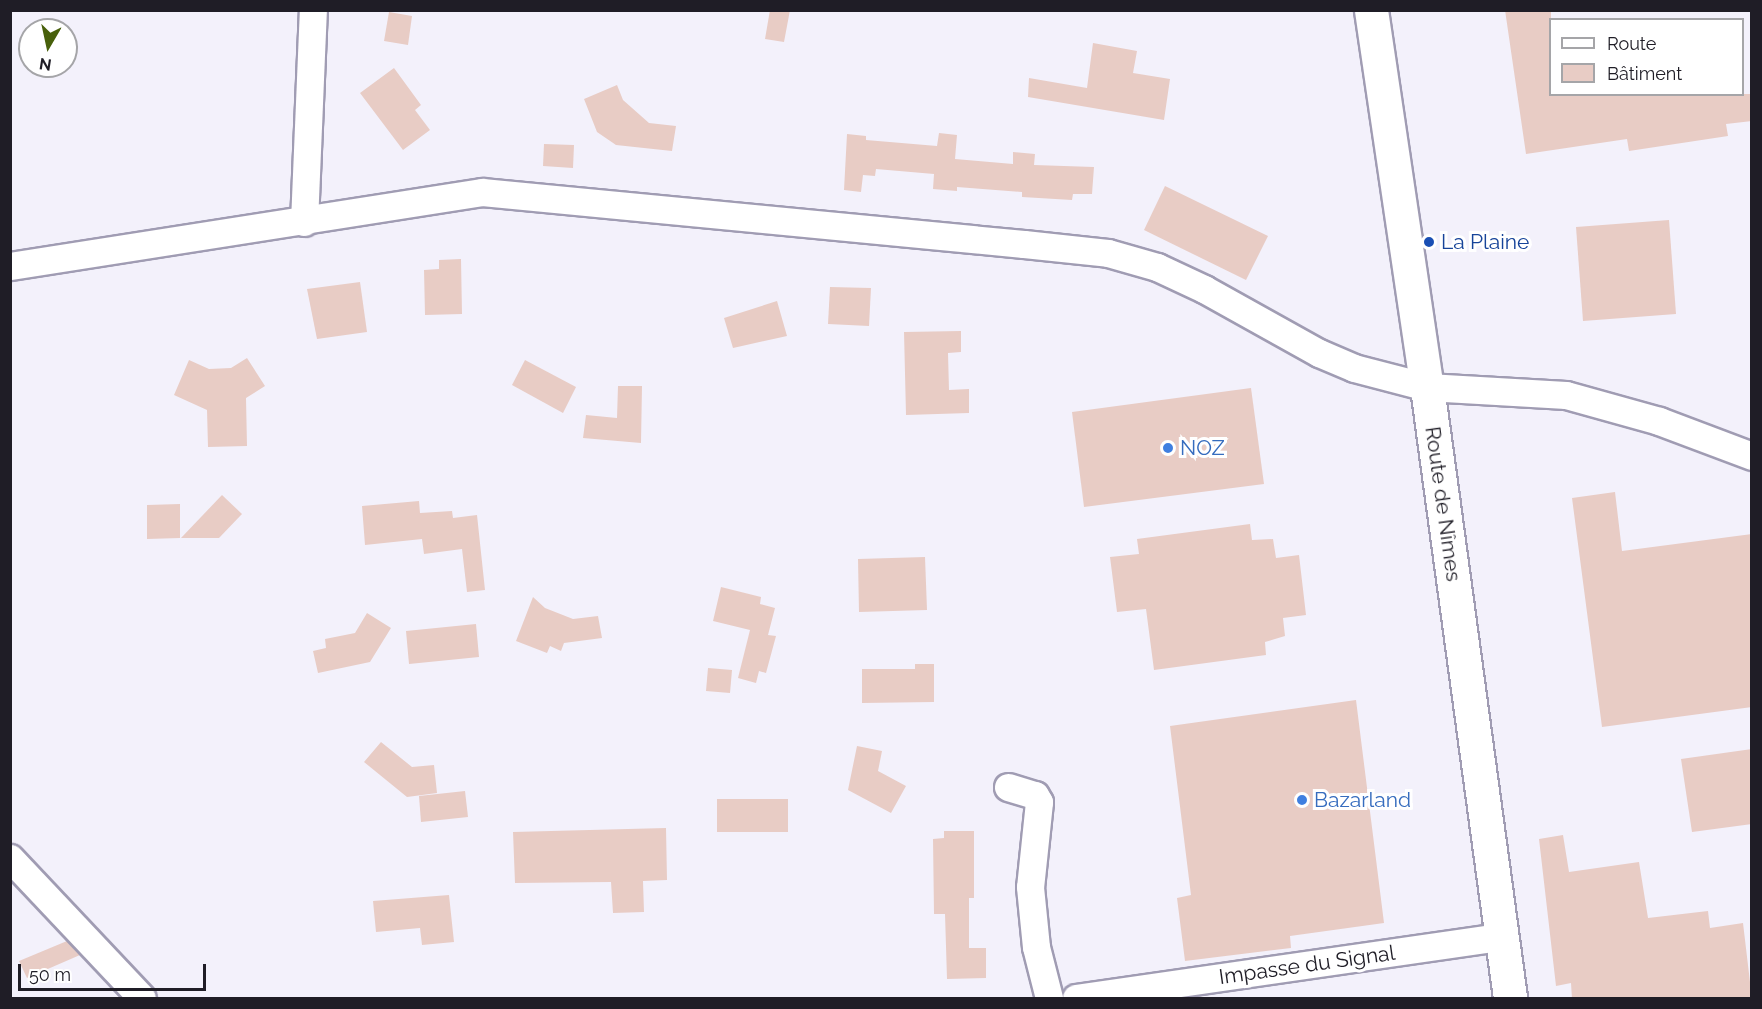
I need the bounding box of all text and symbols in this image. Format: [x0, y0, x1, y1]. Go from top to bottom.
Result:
north arrow [18, 18, 78, 78]
legend [1549, 18, 1744, 96]
text: Route [1607, 33, 1656, 54]
text: N [38, 54, 53, 75]
text: Bâtiment [1607, 63, 1682, 84]
place label: La Plaine [1441, 229, 1529, 255]
marker: La Plaine [1422, 235, 1436, 249]
street label: Route de Nîmes [1420, 425, 1466, 583]
place label: NOZ [1180, 435, 1225, 461]
marker: NOZ [1161, 441, 1175, 455]
place label: Bazarland [1314, 787, 1411, 813]
marker: Bazarland [1295, 793, 1309, 807]
street label: Impasse du Signal [1217, 940, 1397, 990]
scale bar [21, 952, 208, 990]
text: 50 m [29, 964, 71, 985]

